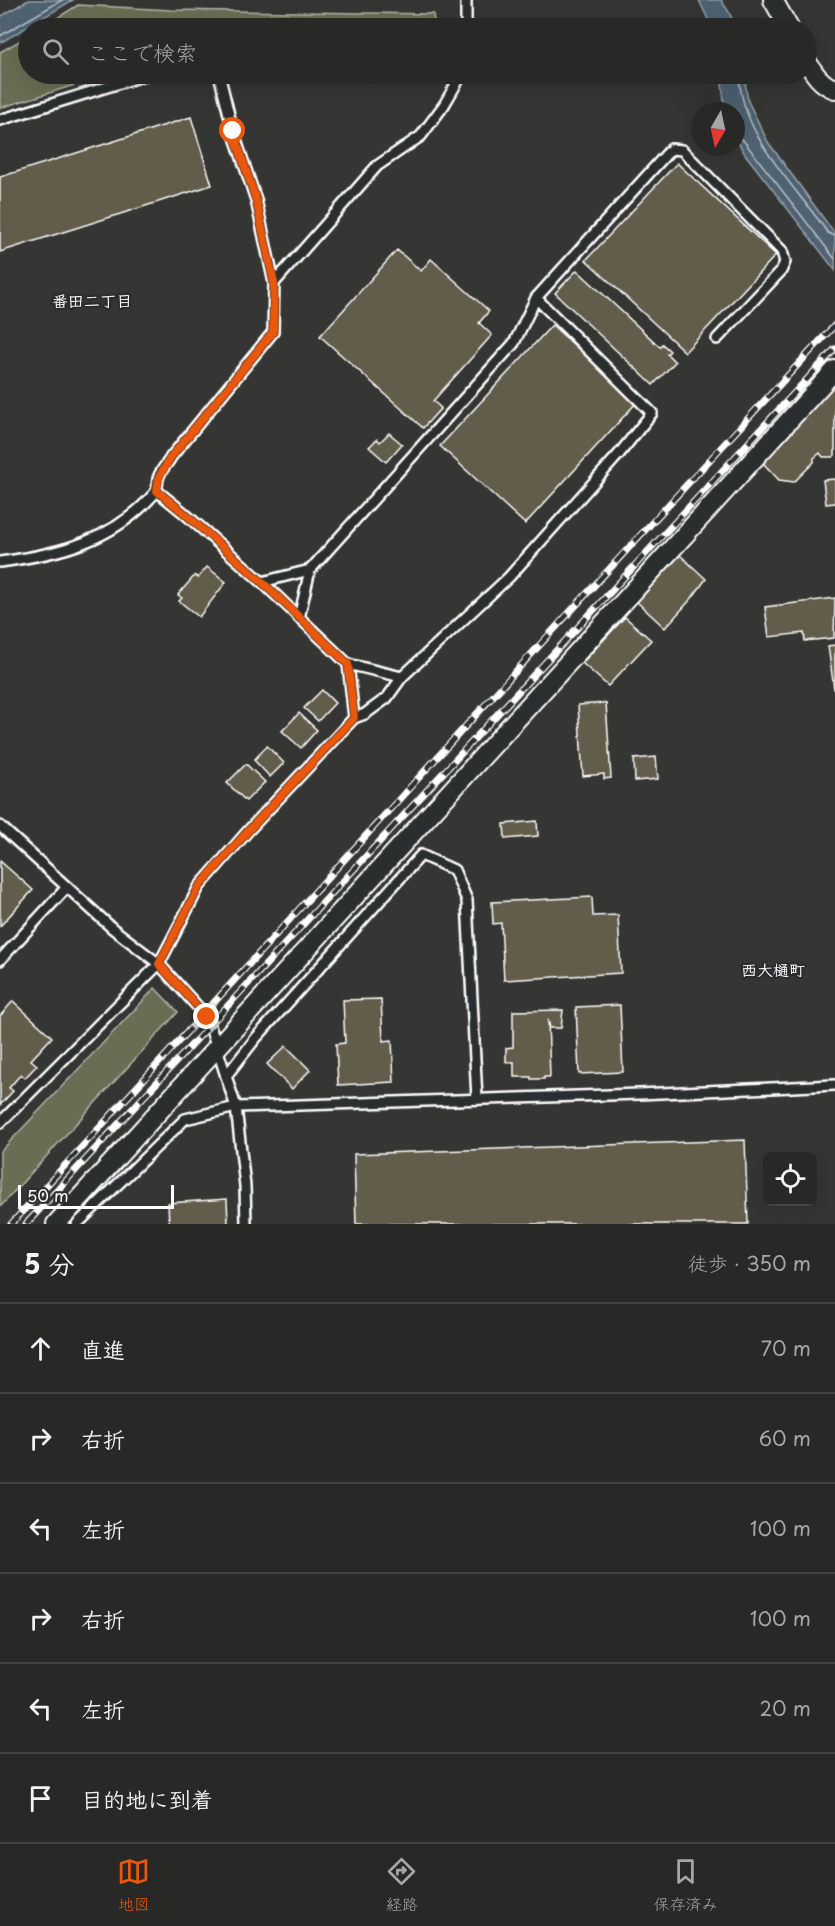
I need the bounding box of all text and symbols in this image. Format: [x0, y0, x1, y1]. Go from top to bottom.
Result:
search box [18, 18, 817, 84]
icon: search [39, 35, 72, 68]
text: ここで検索 [87, 35, 197, 68]
north arrow [691, 102, 745, 156]
route start [219, 117, 245, 143]
district label: 番田二丁目 [52, 288, 132, 312]
district label: 西大樋町 [741, 957, 805, 981]
route end [193, 1003, 219, 1029]
map controls [763, 1152, 817, 1206]
button: locate [763, 1152, 817, 1206]
scale bar [18, 1182, 174, 1210]
text: 50 m [27, 1183, 68, 1207]
text: 5 分 [24, 1244, 74, 1283]
text: 徒歩 · 350 m [688, 1248, 811, 1278]
icon: ahead [24, 1332, 57, 1365]
text: 直進 [81, 1332, 125, 1365]
text: 70 m [761, 1333, 811, 1363]
icon: right [24, 1422, 57, 1455]
text: 右折 [81, 1422, 125, 1455]
text: 60 m [759, 1423, 811, 1453]
icon: left [24, 1512, 57, 1545]
text: 左折 [81, 1512, 125, 1545]
text: 100 m [750, 1513, 811, 1543]
icon: right [24, 1602, 57, 1635]
text: 右折 [81, 1602, 125, 1635]
text: 100 m [750, 1603, 811, 1633]
icon: left [24, 1692, 57, 1725]
text: 左折 [81, 1692, 125, 1725]
text: 20 m [759, 1693, 811, 1723]
icon: arrive [24, 1782, 57, 1815]
text: 目的地に到着 [81, 1782, 213, 1815]
tab: 地図 [117, 1855, 150, 1915]
tab: 経路 [385, 1855, 418, 1915]
tab: 保存済み [653, 1855, 717, 1915]

